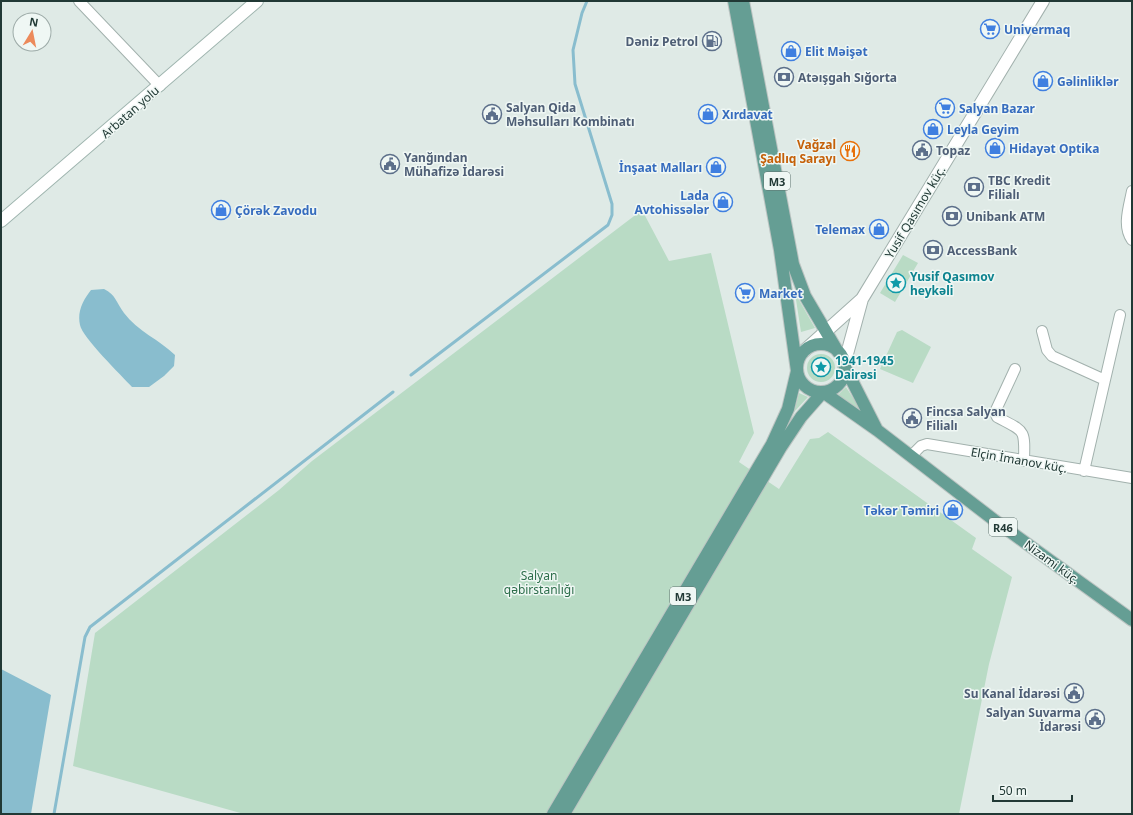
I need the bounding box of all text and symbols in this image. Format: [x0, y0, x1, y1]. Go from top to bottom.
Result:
north arrow [12, 12, 52, 52]
text: N [28, 13, 40, 30]
supermarket icon: Univermaq [979, 18, 1001, 40]
place label: Univermaq [1004, 21, 1070, 38]
fuel station icon: Dəniz Petrol [701, 30, 723, 52]
place label: Dəniz Petrol [626, 33, 698, 50]
shop icon: Elit Məişət [780, 40, 802, 62]
place label: Elit Məişət [805, 43, 868, 60]
bank icon: Atəışgah Sığorta [773, 66, 795, 88]
place label: Atəışgah Sığorta [798, 69, 897, 86]
shop icon: Gəlinliklər [1032, 70, 1054, 92]
place label: Gəlinliklər [1057, 73, 1119, 90]
street label: Arbatan yolu [97, 82, 163, 142]
supermarket icon: Salyan Bazar [934, 97, 956, 119]
place label: Salyan Qida Məhsulları Kombinatı [506, 99, 635, 130]
place label: Salyan Bazar [959, 100, 1036, 117]
public building icon: Salyan Qida Məhsulları Kombinatı [481, 103, 503, 125]
shop icon: Xırdavat [697, 103, 719, 125]
place label: Xırdavat [722, 106, 773, 123]
shop icon: Leyla Geyim [922, 118, 944, 140]
place label: Leyla Geyim [947, 121, 1019, 138]
place label: Vağzal Şadlıq Sarayı [760, 136, 836, 167]
shop icon: Hidayət Optika [984, 137, 1006, 159]
public building icon: Topaz [911, 139, 933, 161]
restaurant icon: Vağzal Şadlıq Sarayı [839, 140, 861, 162]
place label: Hidayət Optika [1009, 140, 1099, 157]
place label: Topaz [936, 142, 970, 159]
place label: Yanğından Mühafizə İdarəsi [404, 149, 504, 180]
public building icon: Yanğından Mühafizə İdarəsi [379, 153, 401, 175]
shop icon: İnşaat Malları [705, 156, 727, 178]
place label: İnşaat Malları [619, 159, 702, 176]
street label: Yusif Qasımov küç. [881, 163, 949, 261]
road number: M3 [764, 172, 790, 190]
place label: TBC Kredit Filialı [988, 172, 1050, 203]
bank icon: TBC Kredit Filialı [963, 176, 985, 198]
place label: Lada Avtohissələr [634, 187, 710, 218]
shop icon: Lada Avtohissələr [712, 191, 734, 213]
shop icon: Çörək Zavodu [210, 199, 232, 221]
place label: Çörək Zavodu [235, 202, 317, 219]
bank icon: Unibank ATM [941, 205, 963, 227]
place label: Unibank ATM [966, 208, 1045, 225]
shop icon: Telemax [868, 218, 890, 240]
place label: Telemax [815, 221, 865, 238]
bank icon: AccessBank [922, 239, 944, 261]
place label: AccessBank [947, 242, 1018, 259]
place label: Yusif Qasımov heykəli [910, 268, 995, 299]
place icon: Yusif Qasımov heykəli [885, 272, 907, 294]
supermarket icon: Market [734, 282, 756, 304]
place label: Market [759, 285, 803, 302]
place label: 1941-1945 Dairəsi [835, 352, 894, 383]
place icon: 1941-1945 Dairəsi [810, 356, 832, 378]
place label: Fincsa Salyan Filialı [926, 403, 1006, 434]
public building icon: Fincsa Salyan Filialı [901, 407, 923, 429]
street label: Elçin İmanov küç. [969, 443, 1069, 477]
shop icon: Təkər Təmiri [942, 499, 964, 521]
place label: Təkər Təmiri [863, 502, 939, 519]
road number: R46 [989, 518, 1017, 536]
street label: Nizami küç. [1021, 536, 1083, 588]
park label: Salyan qəbirstanlığı [504, 567, 574, 598]
road number: M3 [670, 587, 696, 605]
public building icon: Su Kanal İdarəsi [1063, 682, 1085, 704]
place label: Su Kanal İdarəsi [964, 685, 1060, 702]
place label: Salyan Suvarma İdarəsi [986, 704, 1081, 735]
public building icon: Salyan Suvarma İdarəsi [1084, 708, 1106, 730]
scale bar [993, 777, 1072, 803]
text: 50 m [999, 782, 1027, 799]

